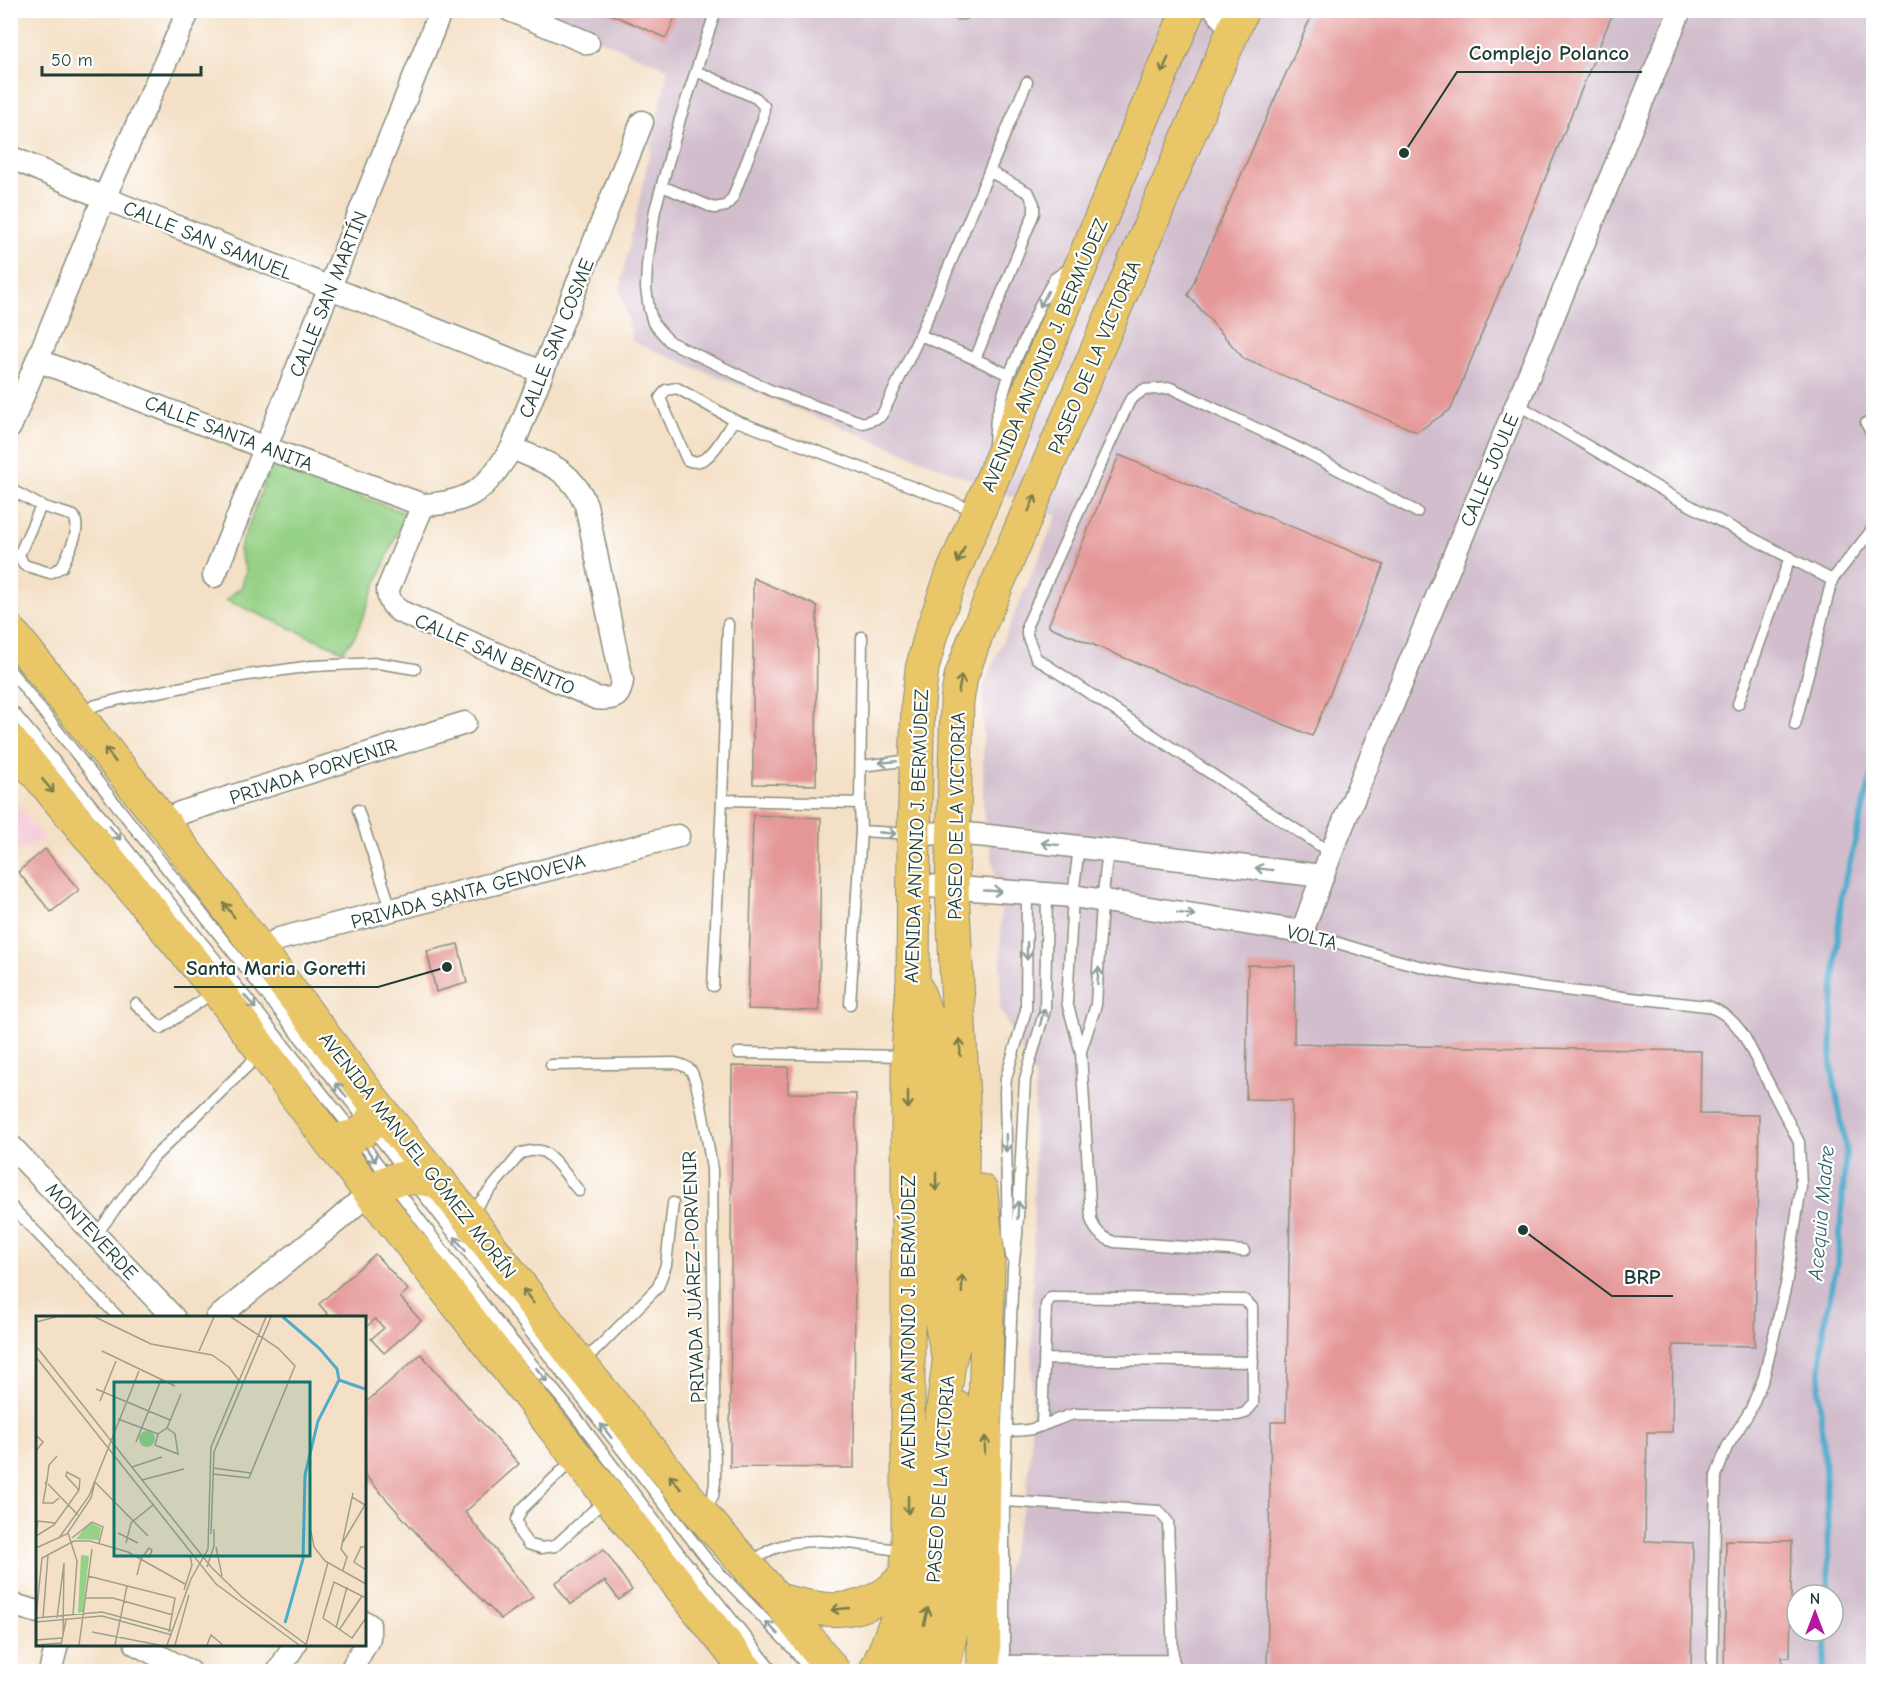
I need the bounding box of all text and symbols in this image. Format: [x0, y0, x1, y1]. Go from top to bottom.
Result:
callout: Complejo Polanco [1457, 33, 1642, 72]
scale bar [42, 39, 201, 77]
text: Complejo Polanco [1469, 41, 1629, 65]
text: 50 m [51, 50, 93, 71]
one-way arrow [1159, 55, 1170, 73]
street label: CALLE SAN SAMUEL [120, 196, 296, 285]
street label: CALLE SAN MARTÍN [285, 208, 372, 381]
street label: AVENIDA ANTONIO J. BERMÚDEZ [975, 214, 1113, 495]
street label: CALLE SAN COSME [514, 255, 599, 421]
street label: PASEO DE LA VICTORIA [1043, 257, 1146, 457]
one-way arrow [1038, 289, 1049, 307]
street label: CALLE SANTA ANITA [141, 391, 317, 476]
street label: CALLE JOULE [1455, 410, 1524, 530]
one-way arrow [1027, 494, 1038, 512]
one-way arrow [955, 545, 966, 563]
street label: CALLE SAN BENITO [411, 609, 578, 700]
one-way arrow [955, 675, 966, 695]
street label: AVENIDA ANTONIO J. BERMÚDEZ [899, 688, 933, 984]
street label: PASEO DE LA VICTORIA [943, 711, 970, 920]
street label: PRIVADA PORVENIR [227, 734, 400, 809]
one-way arrow [103, 748, 116, 764]
one-way arrow [879, 757, 899, 768]
one-way arrow [41, 778, 54, 794]
one-way arrow [108, 825, 122, 840]
one-way arrow [877, 828, 897, 839]
one-way arrow [1040, 838, 1060, 849]
street label: PRIVADA SANTA GENOVEVA [348, 849, 588, 934]
one-way arrow [1255, 863, 1275, 874]
one-way arrow [982, 885, 1002, 896]
one-way arrow [223, 902, 235, 918]
one-way arrow [1176, 909, 1196, 920]
street label: VOLTA [1284, 920, 1340, 955]
one-way arrow [1021, 940, 1033, 960]
callout: Santa Maria Goretti [174, 948, 378, 987]
text: Santa Maria Goretti [186, 956, 366, 980]
one-way arrow [1092, 966, 1103, 986]
one-way arrow [243, 994, 256, 1010]
one-way arrow [1037, 1008, 1049, 1027]
street label: AVENIDA MANUEL GÓMEZ MORÍN [314, 1027, 522, 1283]
one-way arrow [955, 1037, 966, 1057]
one-way arrow [335, 1082, 348, 1098]
one-way arrow [902, 1089, 914, 1109]
one-way arrow [1000, 1132, 1012, 1152]
water label: Acequia Madre [1803, 1144, 1839, 1282]
one-way arrow [364, 1147, 377, 1163]
street label: PRIVADA JUÁREZ-PORVENIR [677, 1150, 709, 1404]
one-way arrow [930, 1171, 942, 1191]
street label: AVENIDA ANTONIO J. BERMÚDEZ [896, 1174, 920, 1469]
street label: MONTEVERDE [41, 1178, 143, 1285]
one-way arrow [1013, 1200, 1024, 1220]
one-way arrow [454, 1236, 467, 1252]
callout: BRP [1612, 1257, 1673, 1296]
text: BRP [1624, 1265, 1661, 1289]
one-way arrow [956, 1274, 968, 1294]
one-way arrow [522, 1289, 535, 1305]
inset map [36, 1316, 366, 1646]
one-way arrow [535, 1367, 549, 1382]
street label: PASEO DE LA VICTORIA [922, 1374, 959, 1584]
one-way arrow [600, 1423, 613, 1439]
one-way arrow [979, 1436, 991, 1456]
one-way arrow [668, 1475, 682, 1490]
one-way arrow [902, 1494, 914, 1514]
north arrow [1785, 1583, 1845, 1643]
text: N [1810, 1590, 1820, 1608]
one-way arrow [830, 1604, 850, 1615]
one-way arrow [921, 1607, 933, 1626]
one-way arrow [765, 1620, 779, 1635]

